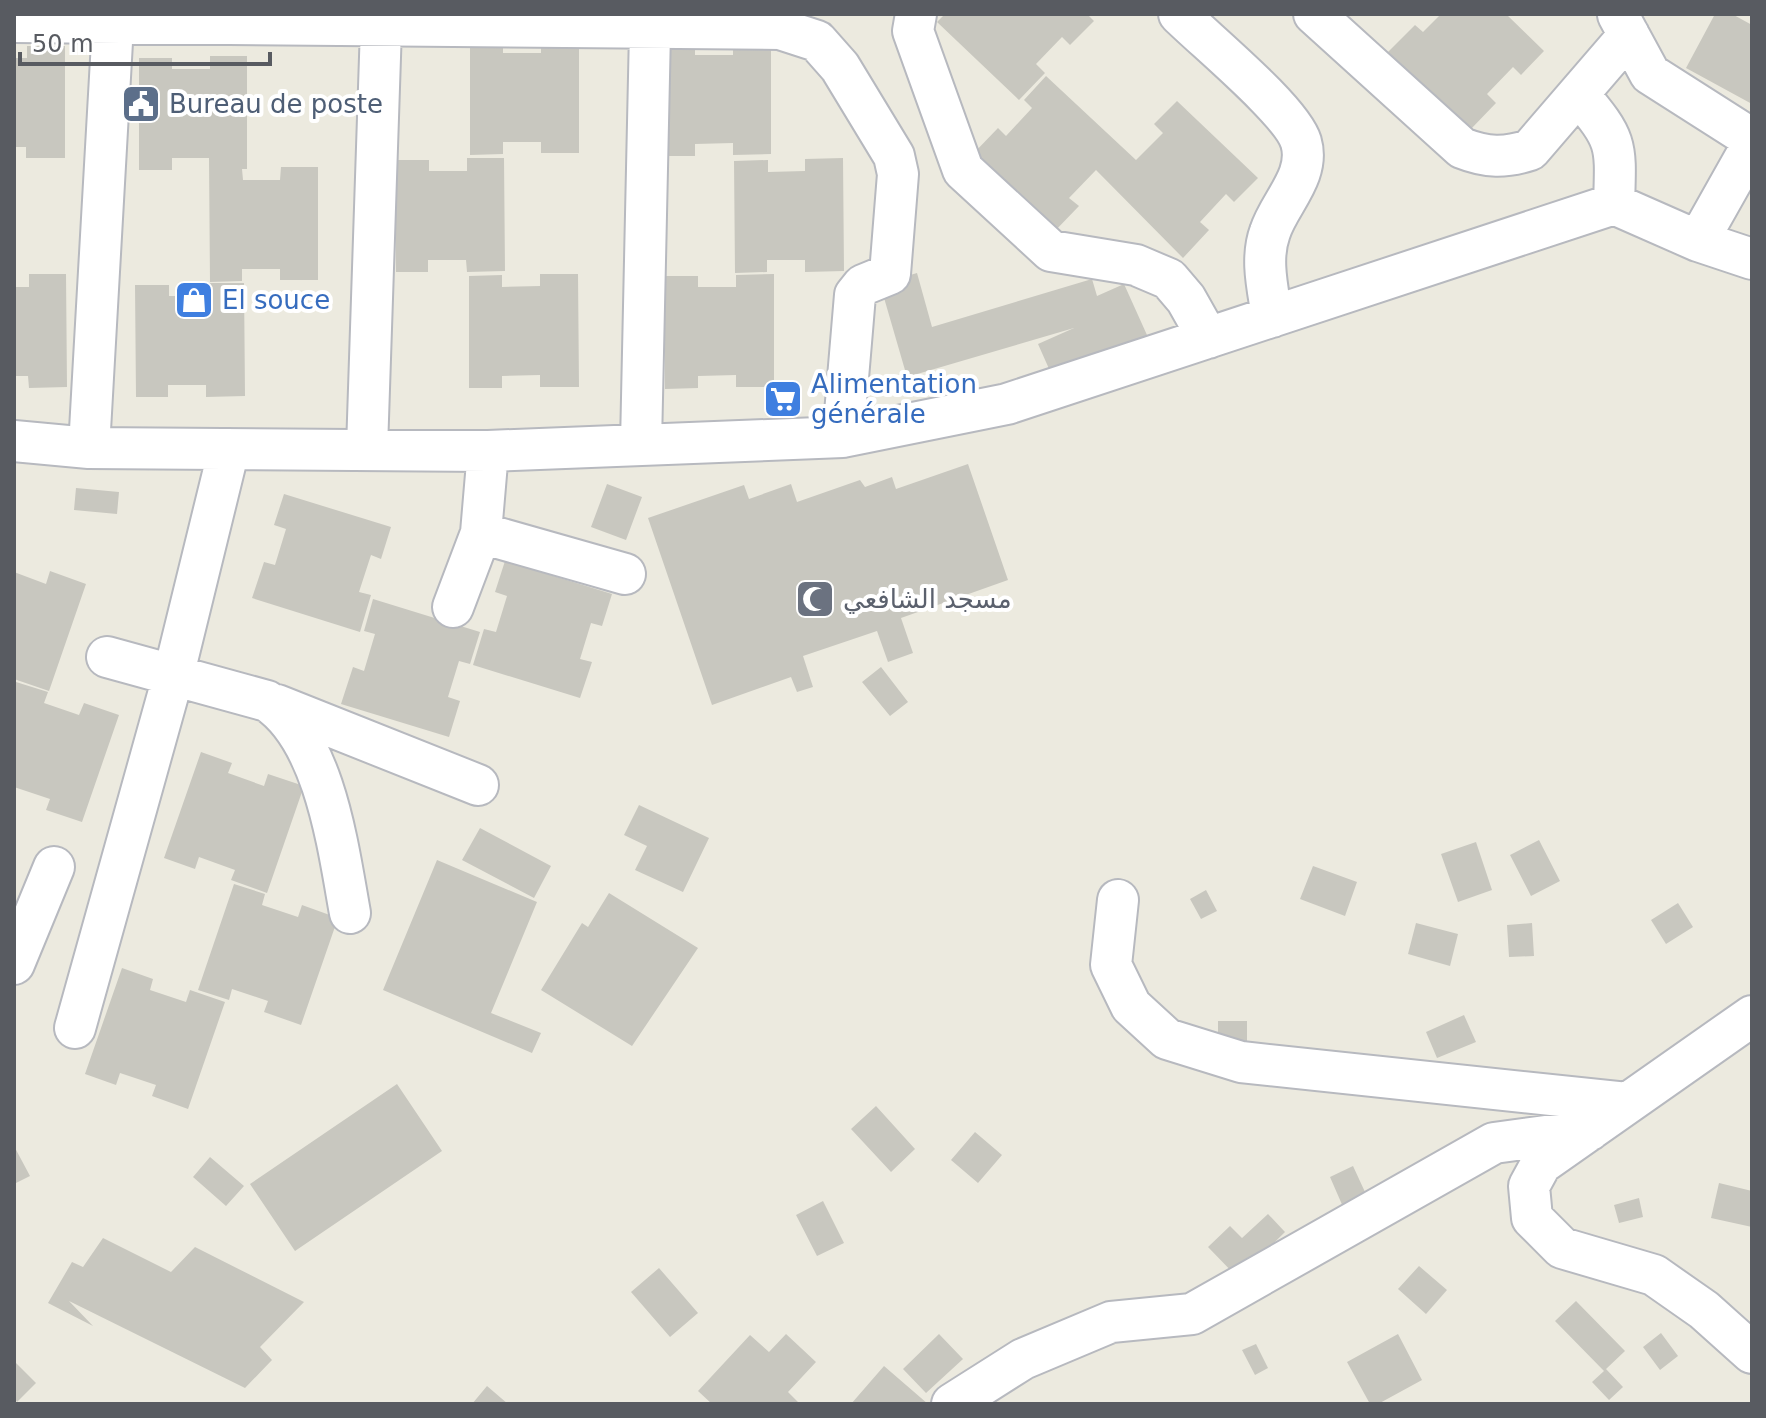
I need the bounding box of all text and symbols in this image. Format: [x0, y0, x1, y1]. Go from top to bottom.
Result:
scale bar [20, 16, 270, 66]
text: 50 m [32, 30, 94, 58]
public building icon: Bureau de poste [120, 83, 162, 125]
place label: Bureau de poste [169, 89, 383, 119]
shop icon: El souce [173, 279, 215, 321]
place label: El souce [222, 285, 330, 315]
place label: Alimentation générale [811, 369, 977, 429]
supermarket icon: Alimentation générale [762, 378, 804, 420]
mosque icon: مسجد الشافعي [794, 578, 836, 620]
place label: مسجد الشافعي [843, 584, 1012, 614]

